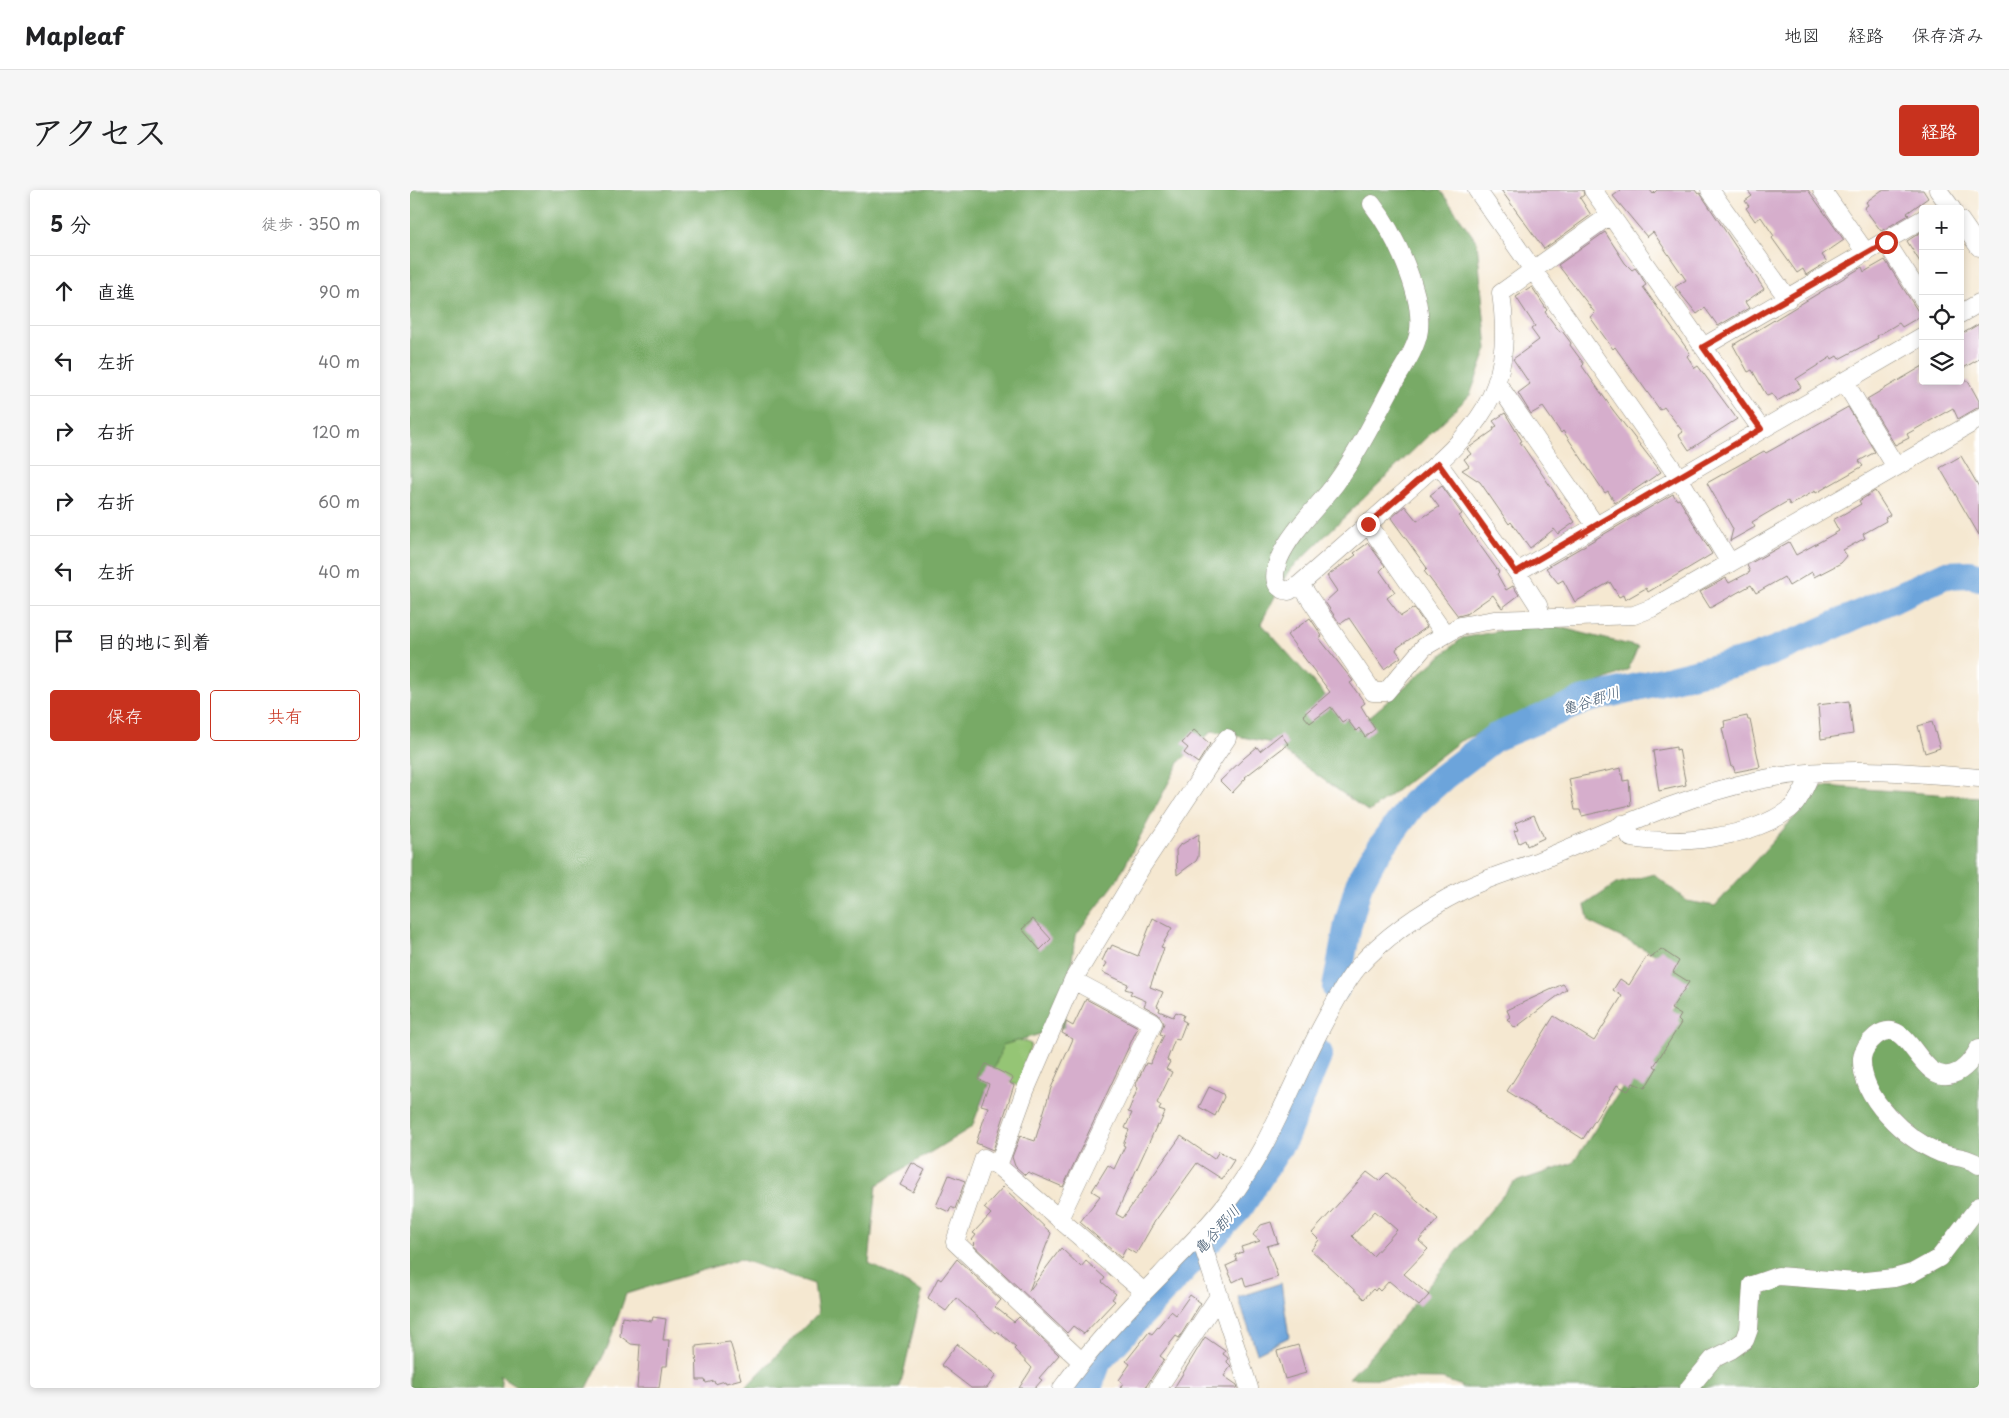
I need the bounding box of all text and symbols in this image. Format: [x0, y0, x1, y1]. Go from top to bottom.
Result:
text: Mapleaf [25, 17, 124, 53]
text: 地図 [1784, 21, 1820, 48]
text: 経路 [1848, 21, 1884, 48]
text: 保存済み [1912, 21, 1984, 48]
text: アクセス [30, 104, 168, 157]
button: 経路 [1899, 105, 1979, 156]
map controls [1919, 205, 1964, 385]
button: + [1919, 205, 1964, 250]
text: 5 分 [50, 207, 91, 239]
text: 徒歩 · 350 m [261, 211, 360, 235]
route start [1875, 231, 1898, 254]
button: − [1919, 250, 1964, 295]
icon: ahead [50, 277, 78, 305]
text: 直進 [97, 277, 135, 305]
text: 90 m [319, 279, 360, 303]
button: locate [1919, 295, 1964, 340]
button: layers [1919, 340, 1964, 385]
icon: left [50, 347, 78, 375]
text: 左折 [97, 347, 135, 375]
text: 40 m [318, 349, 360, 373]
icon: right [50, 417, 78, 445]
text: 右折 [97, 417, 135, 445]
text: 120 m [313, 419, 360, 443]
icon: right [50, 487, 78, 515]
text: 右折 [97, 487, 135, 515]
text: 60 m [318, 489, 360, 513]
route end [1357, 513, 1380, 536]
icon: left [50, 557, 78, 585]
text: 左折 [97, 557, 135, 585]
text: 40 m [318, 559, 360, 583]
icon: arrive [50, 627, 78, 655]
text: 目的地に到着 [97, 627, 211, 655]
water label: 亀谷郡川 [1558, 679, 1623, 720]
button: 保存 [50, 690, 200, 741]
button: 共有 [210, 690, 360, 741]
water label: 亀谷郡川 [1187, 1199, 1245, 1259]

